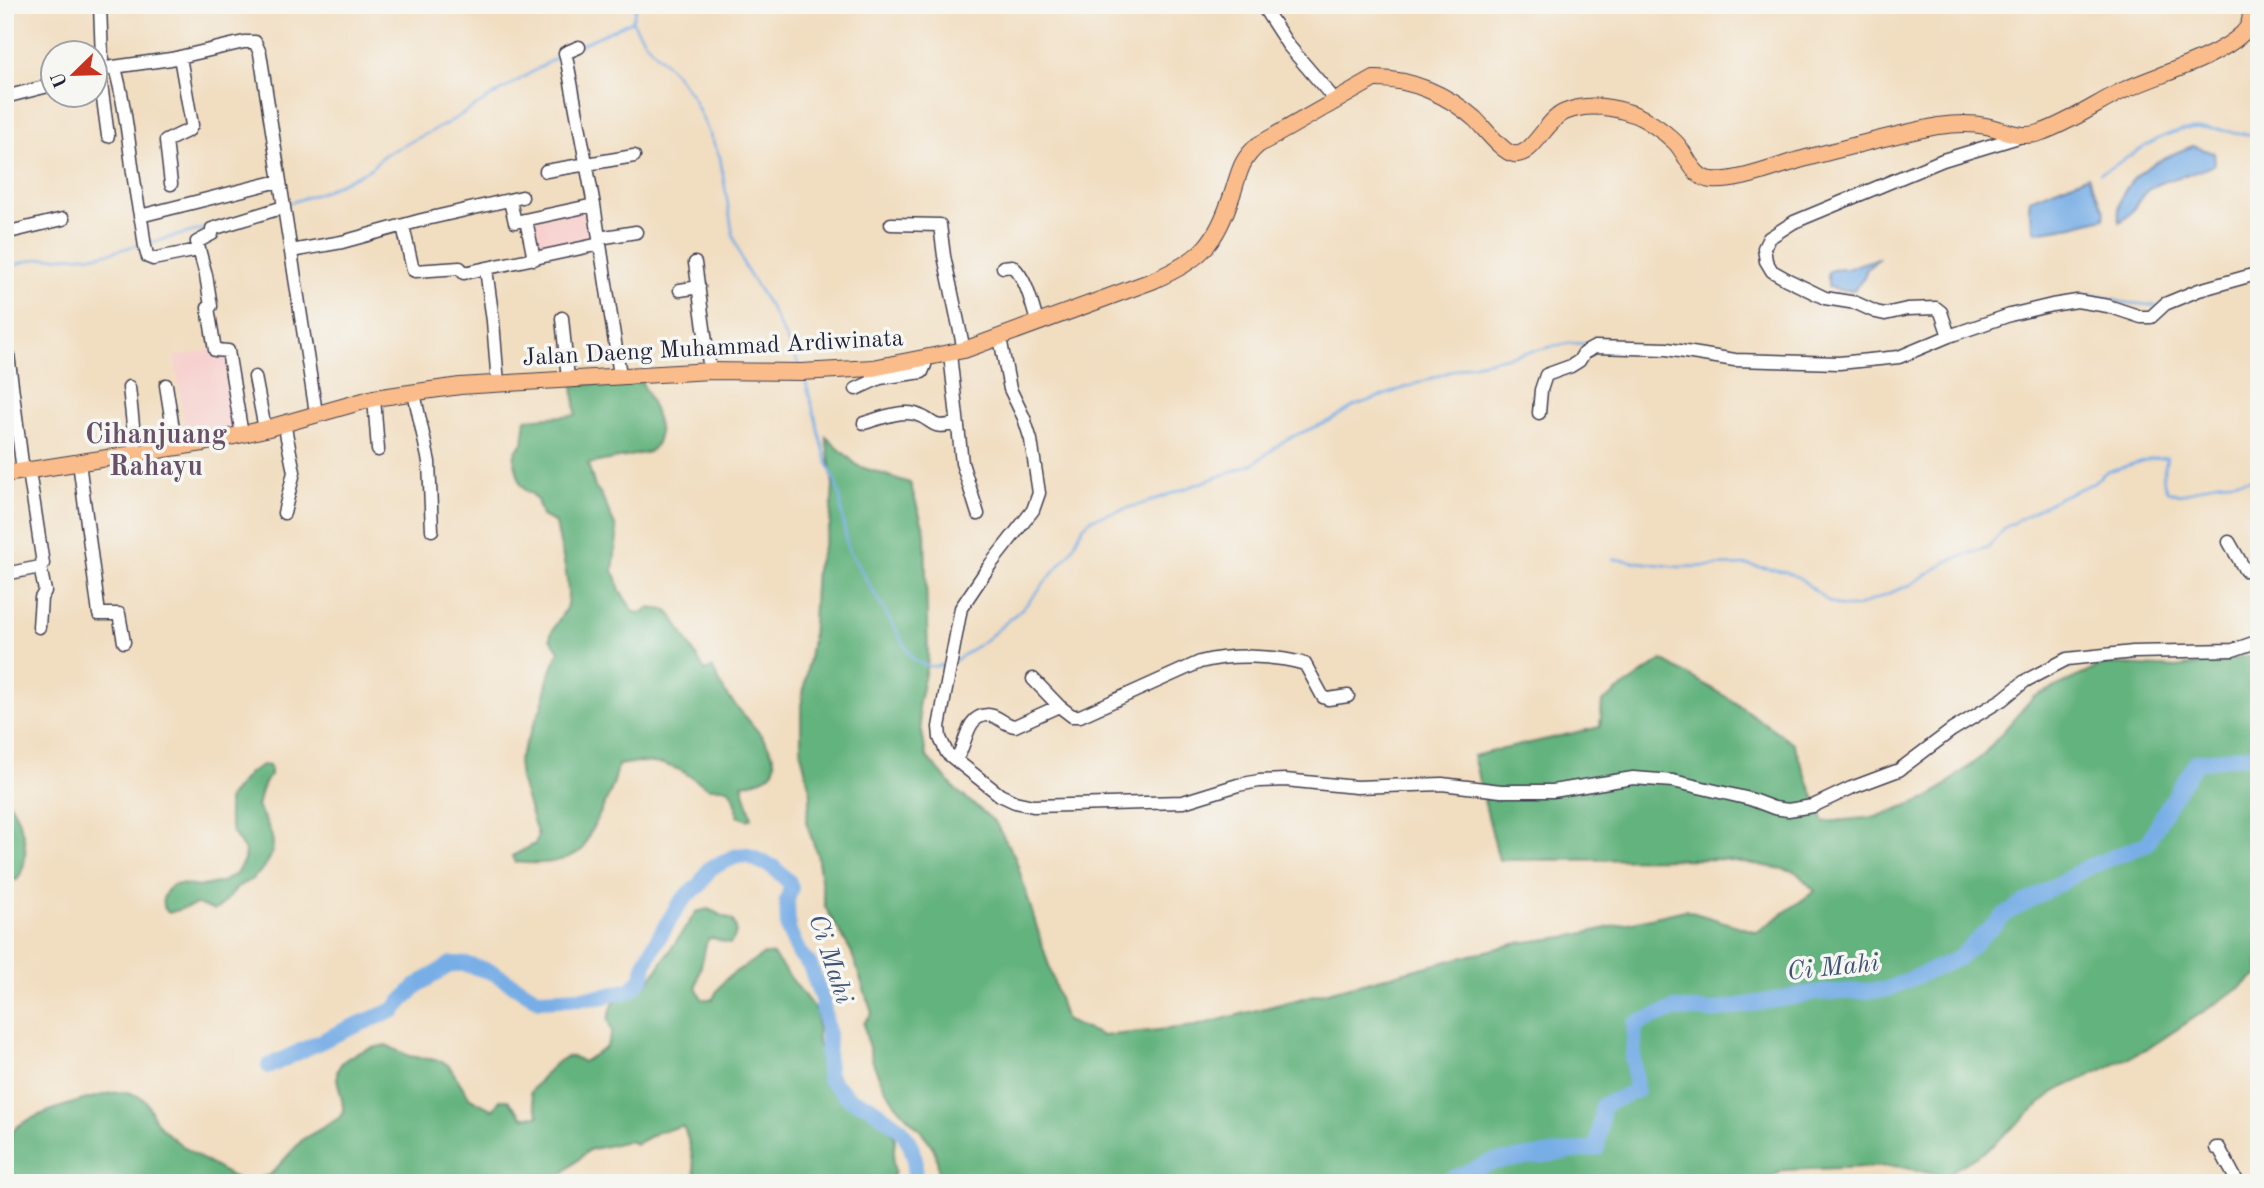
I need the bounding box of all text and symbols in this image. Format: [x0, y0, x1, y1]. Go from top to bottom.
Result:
north arrow [38, 38, 108, 108]
text: U [49, 69, 72, 90]
street label: Jalan Daeng Muhammad Ardiwinata [522, 327, 904, 371]
district label: Cihanjuang Rahayu [85, 422, 227, 482]
water label: Ci Mahi [803, 911, 857, 1007]
water label: Ci Mahi [1786, 950, 1881, 986]

